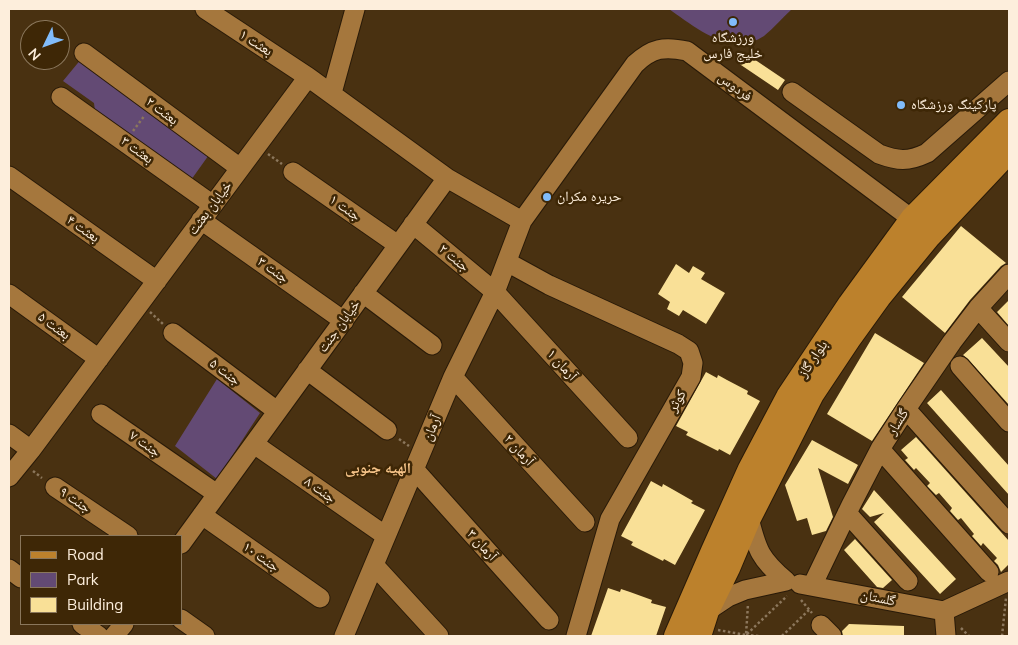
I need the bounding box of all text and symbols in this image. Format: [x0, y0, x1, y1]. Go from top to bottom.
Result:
marker: ورزشگاه خلیج فارس [727, 16, 739, 28]
north arrow [20, 20, 70, 70]
street label: بعثت ۱ [236, 26, 276, 60]
place label: ورزشگاه خلیج فارس [703, 30, 763, 62]
text: N [24, 44, 45, 64]
street label: فردوس [715, 69, 755, 105]
street label: بعثت ۲ [143, 93, 181, 129]
place label: پارکینگ ورزشگاه [911, 97, 996, 113]
marker: پارکینگ ورزشگاه [895, 99, 907, 111]
street label: بعثت ۳ [117, 133, 157, 167]
street label: خیابان بعثت [184, 178, 236, 238]
place label: حریره مکران [557, 189, 621, 205]
street label: جنت ۱ [326, 191, 364, 225]
marker: حریره مکران [541, 191, 553, 203]
street label: بعثت ۴ [63, 212, 103, 246]
street label: جنت ۲ [435, 241, 473, 275]
street label: جنت ۳ [254, 253, 292, 287]
street label: خیابان جنت [314, 296, 364, 356]
street label: بعثت ۵ [34, 309, 74, 343]
street label: بلوار گاز [795, 337, 831, 381]
street label: آرمان ۱ [543, 346, 581, 384]
street label: جنت ۵ [206, 355, 244, 389]
street label: کوثر [664, 387, 690, 415]
street label: گلسار [884, 406, 912, 438]
street label: آرمان [419, 412, 445, 444]
street label: جنت ۷ [126, 427, 164, 461]
street label: آرمان ۲ [500, 431, 538, 469]
district label: الهیه جنوبی [345, 459, 411, 477]
street label: جنت ۸ [301, 473, 339, 507]
street label: جنت ۹ [56, 483, 94, 517]
street label: آرمان ۳ [463, 526, 501, 564]
legend [20, 535, 182, 625]
street label: جنت ۱۰ [240, 538, 282, 576]
text: Road [67, 545, 104, 564]
text: Park [67, 570, 99, 589]
street label: گلستان [859, 586, 897, 610]
text: Building [67, 595, 123, 614]

